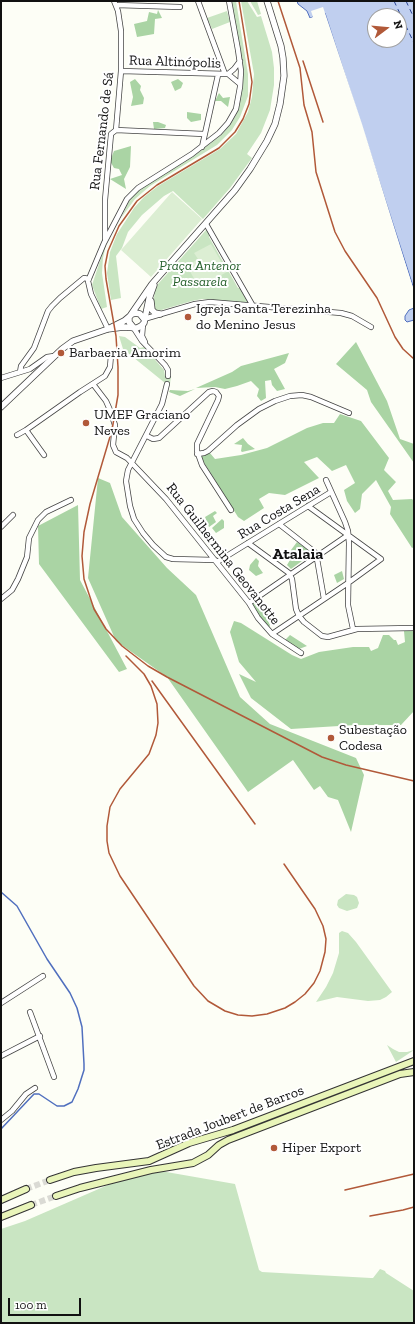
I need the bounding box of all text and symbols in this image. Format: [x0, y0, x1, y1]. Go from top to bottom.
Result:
north arrow [367, 8, 407, 48]
text: N [391, 19, 405, 31]
street label: Rua Altinópolis [129, 52, 221, 72]
street label: Rua Fernando de Sá [86, 71, 118, 191]
park label: Praça Antenor Passarela [159, 258, 241, 290]
place label: Igreja Santa Terezinha do Menino Jesus [196, 301, 331, 334]
marker: Igreja Santa Terezinha do Menino Jesus [183, 312, 193, 322]
place label: Barbaeria Amorim [69, 345, 181, 361]
marker: Barbaeria Amorim [56, 348, 66, 358]
place label: UMEF Graciano Neves [94, 407, 190, 440]
marker: UMEF Graciano Neves [81, 418, 91, 428]
street label: Rua Guilhermina Geovanotte [162, 480, 284, 628]
street label: Rua Costa Sena [235, 481, 323, 543]
district label: Atalaia [273, 544, 323, 564]
place label: Subestação Codesa [339, 722, 407, 754]
marker: Subestação Codesa [326, 733, 336, 743]
street label: Estrada Joubert de Barros [154, 1082, 306, 1154]
place label: Hiper Export [282, 1140, 361, 1156]
marker: Hiper Export [269, 1143, 279, 1153]
scale bar [10, 1290, 83, 1316]
text: 100 m [15, 1298, 47, 1312]

